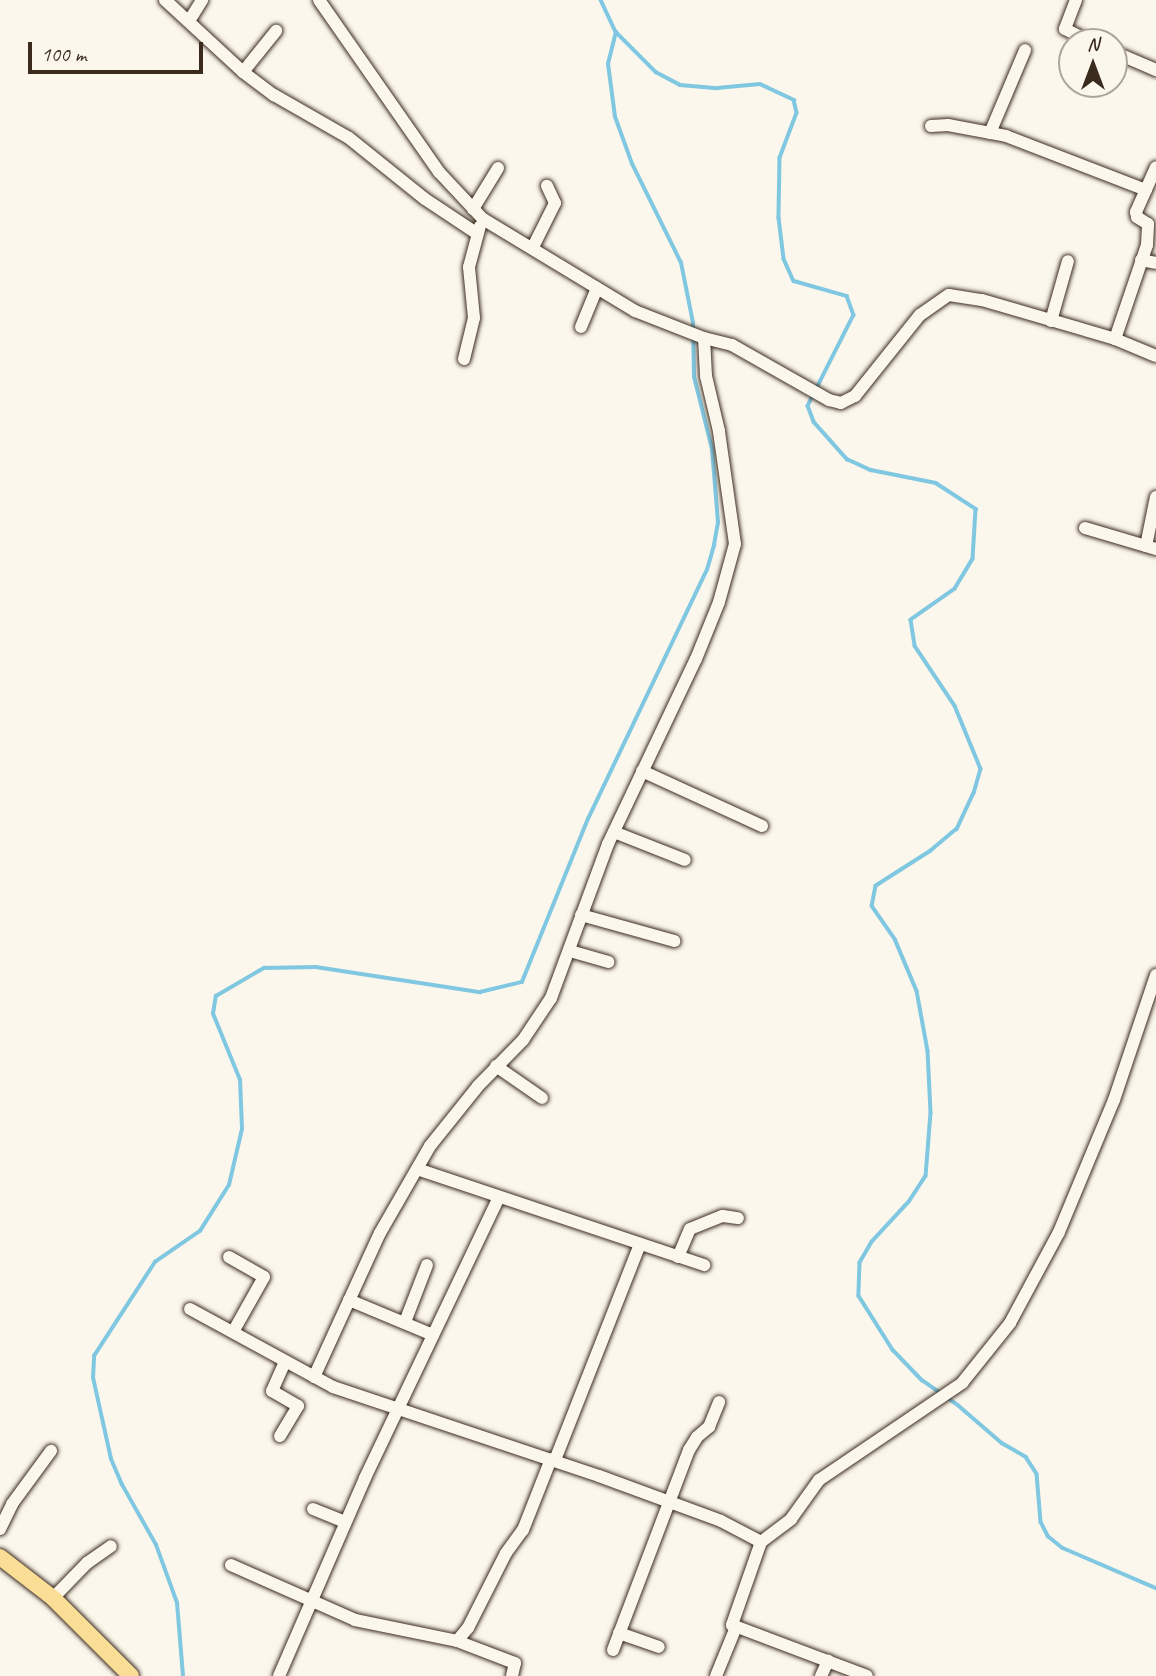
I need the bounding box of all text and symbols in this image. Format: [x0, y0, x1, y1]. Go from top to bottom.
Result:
scale bar [32, 28, 206, 72]
north arrow [1058, 28, 1128, 98]
text: N [1087, 32, 1099, 56]
text: 100 m [41, 41, 86, 67]

